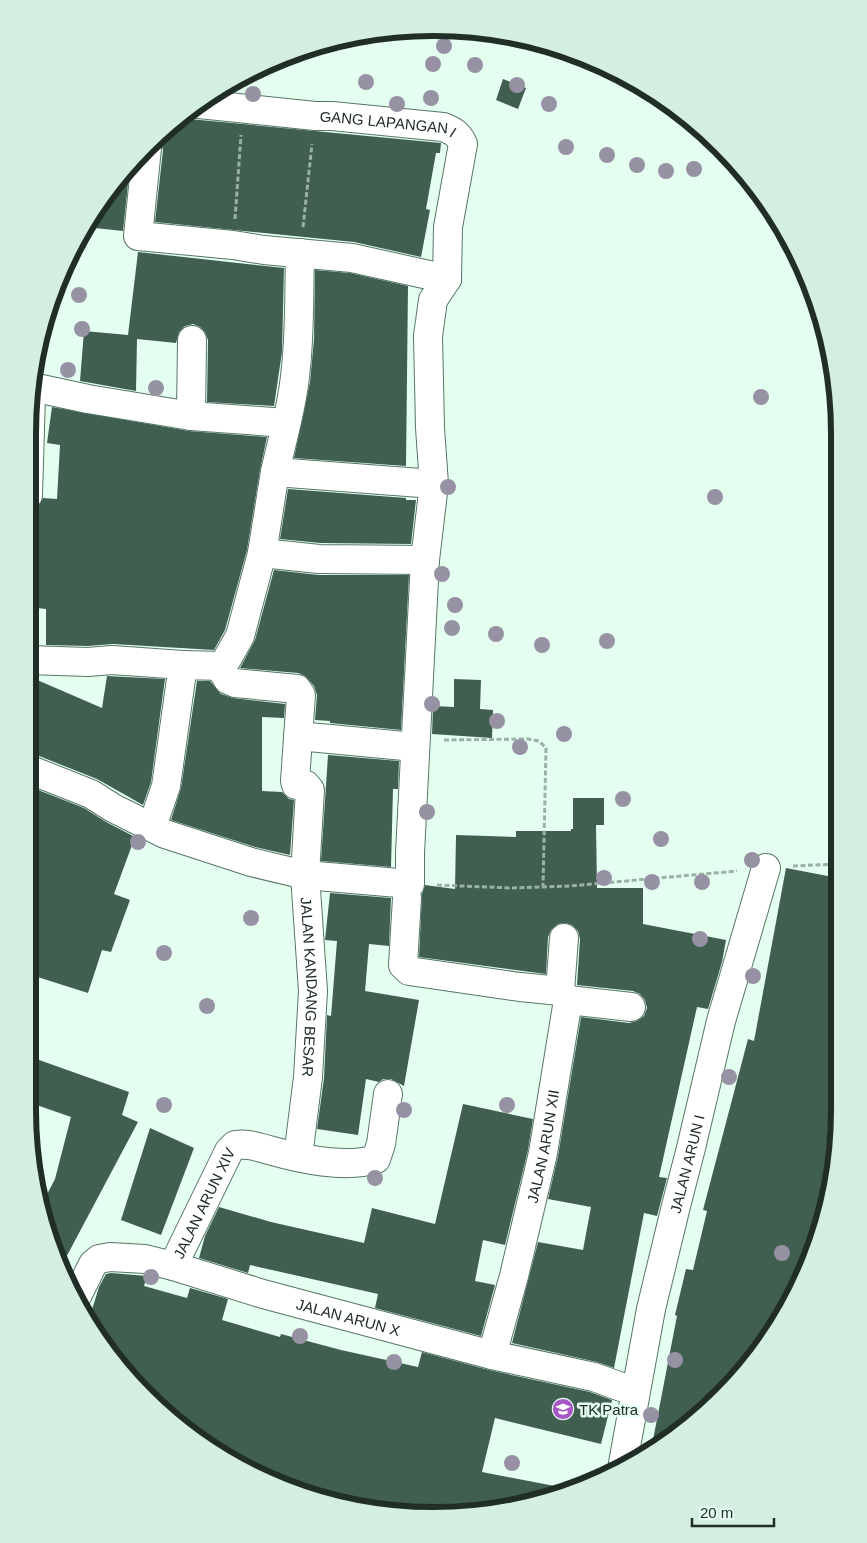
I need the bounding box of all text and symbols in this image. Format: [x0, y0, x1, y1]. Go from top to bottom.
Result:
street label: GANG LAPANGAN I [320, 107, 460, 140]
street label: JALAN KANDANG BESAR [298, 896, 322, 1078]
street label: JALAN ARUN XII [523, 1088, 562, 1205]
street label: JALAN ARUN I [666, 1113, 707, 1215]
street label: JALAN ARUN XIV [170, 1145, 238, 1261]
street label: JALAN ARUN X [295, 1295, 402, 1339]
school or university icon: TK Patra [551, 1397, 575, 1421]
place label: TK Patra [579, 1401, 639, 1418]
scale bar [692, 1496, 774, 1528]
text: 20 m [700, 1504, 733, 1521]

